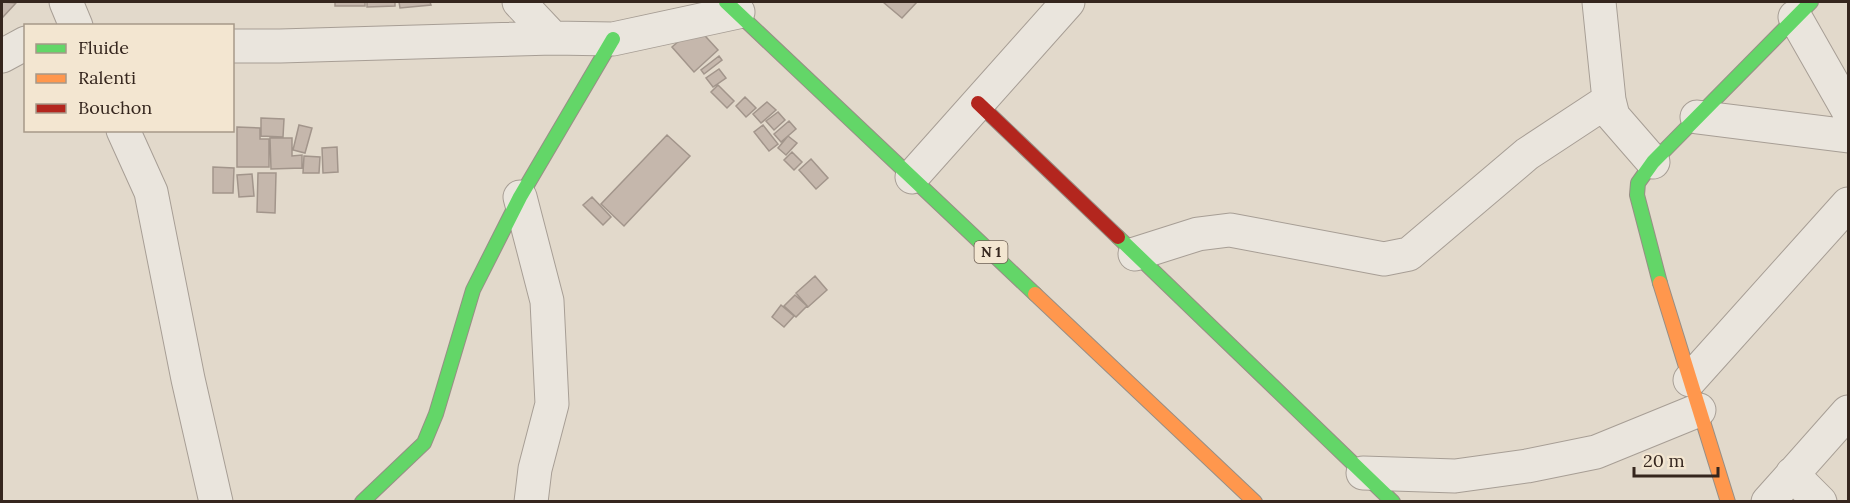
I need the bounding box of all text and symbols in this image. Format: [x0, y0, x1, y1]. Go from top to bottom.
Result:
legend [24, 24, 234, 132]
text: Fluide [78, 36, 129, 59]
text: Ralenti [78, 66, 136, 89]
text: Bouchon [78, 96, 152, 119]
road number: N 1 [974, 241, 1008, 263]
scale bar [1634, 440, 1718, 478]
text: 20 m [1643, 449, 1685, 472]

